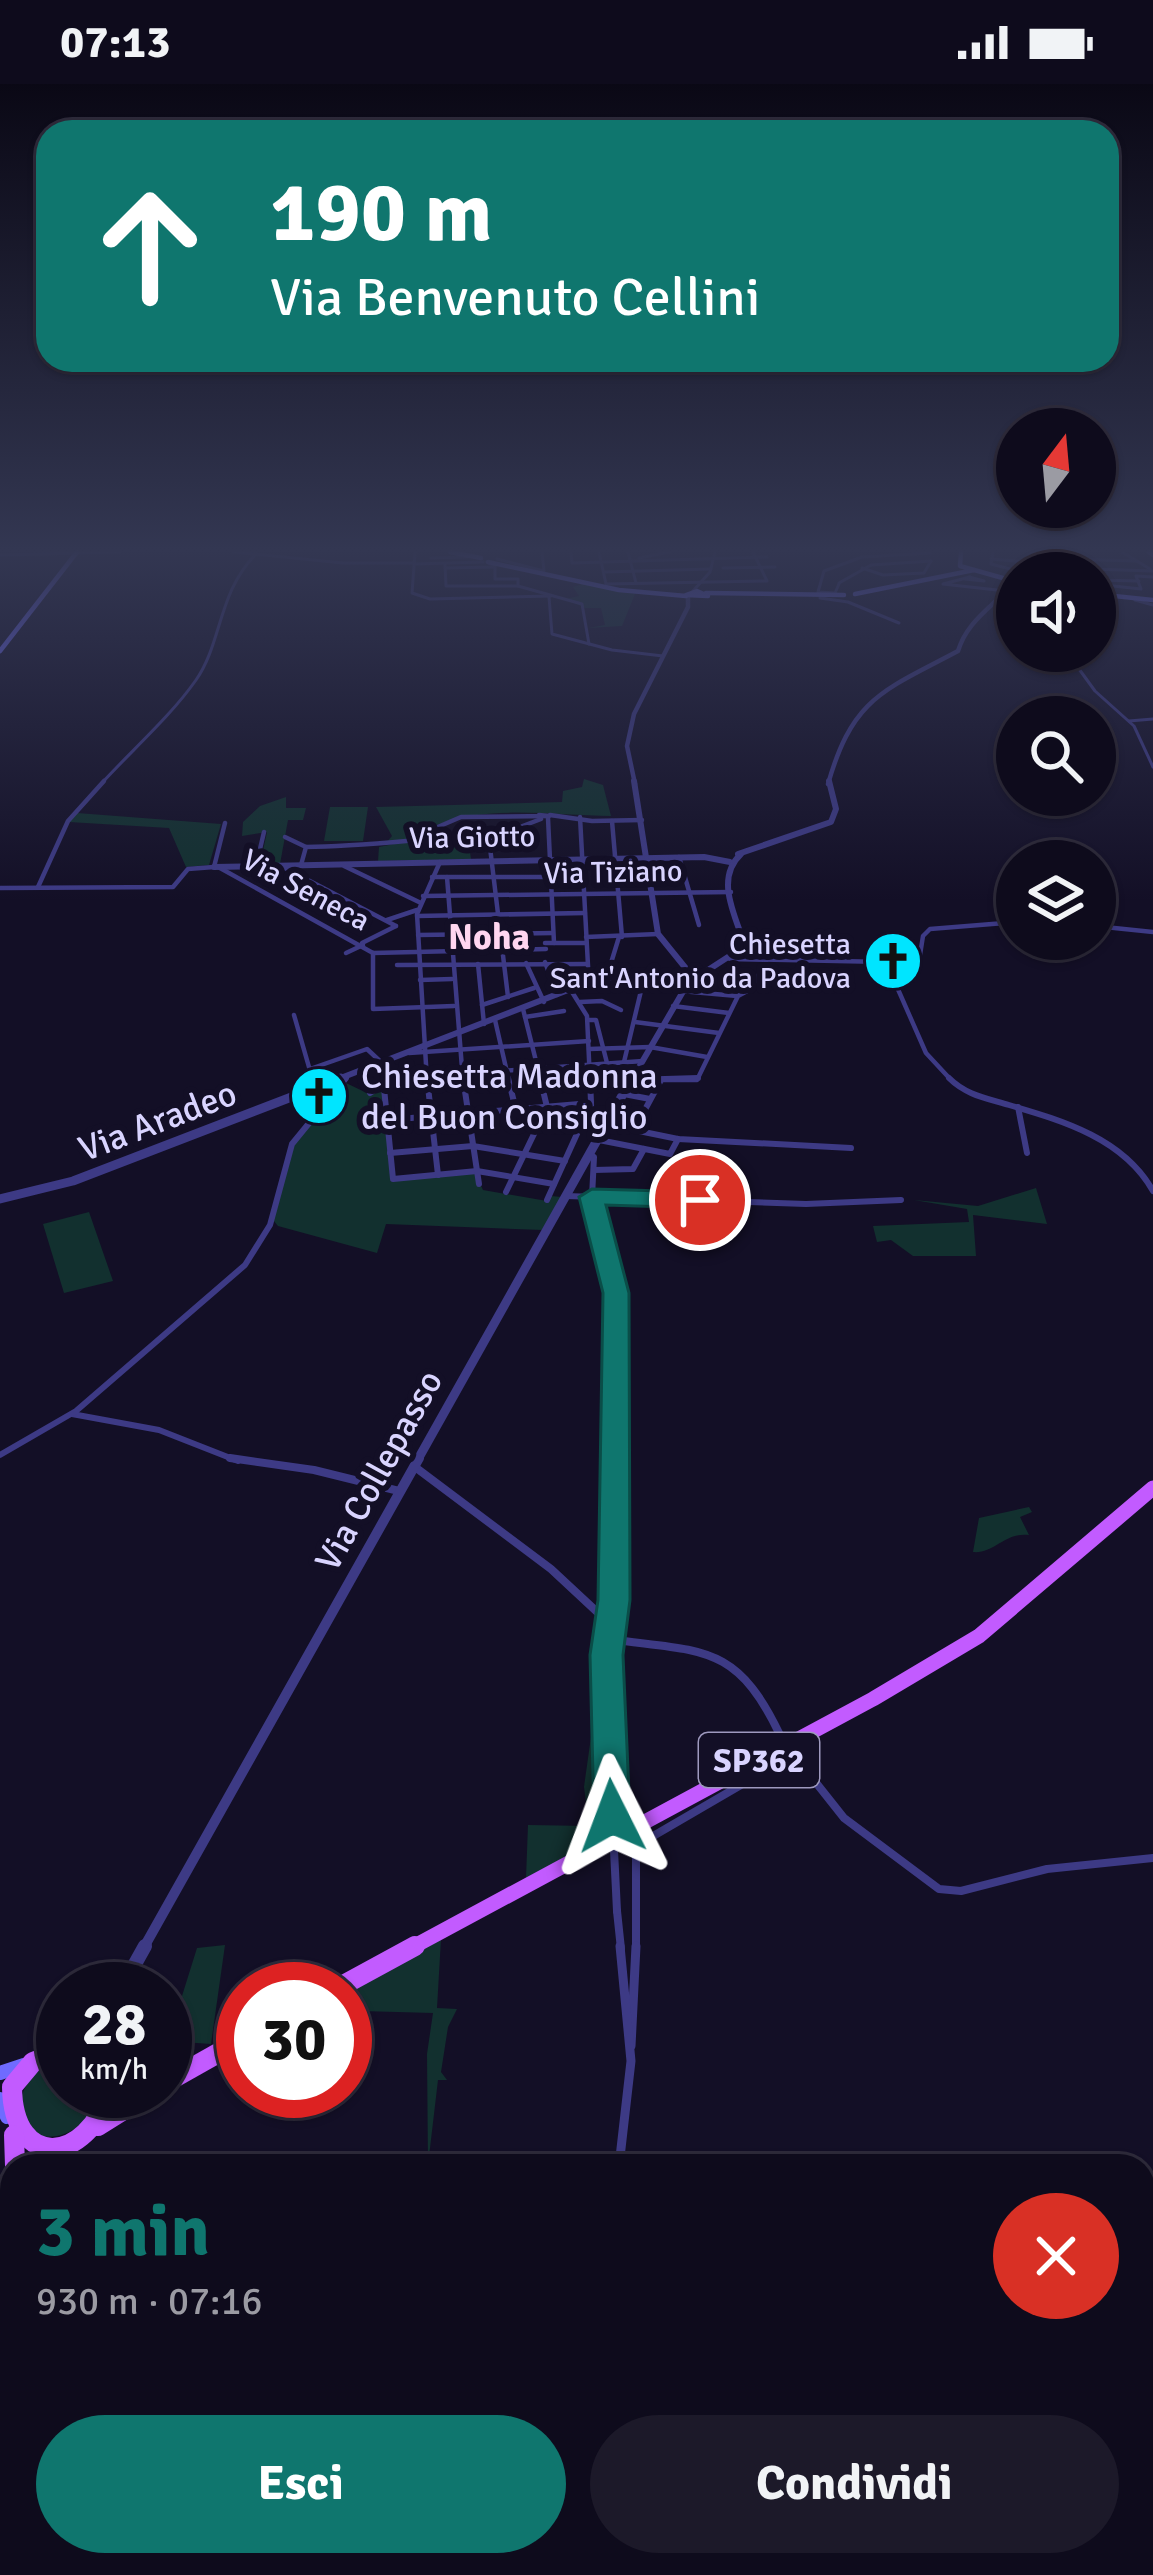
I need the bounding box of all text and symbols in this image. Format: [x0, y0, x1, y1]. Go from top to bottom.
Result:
text: 07:13 [60, 15, 170, 70]
text: 190 m [270, 161, 492, 265]
icon: ahead [72, 168, 228, 324]
text: Via Benvenuto Cellini [270, 264, 760, 331]
north arrow [996, 408, 1116, 528]
map controls [996, 408, 1116, 960]
button: sound [996, 552, 1116, 672]
button: search [996, 696, 1116, 816]
street label: Via Giotto [409, 818, 535, 857]
button: layers [996, 840, 1116, 960]
street label: Via Seneca [235, 841, 376, 940]
street label: Via Tiziano [543, 853, 683, 892]
district label: Noha [448, 915, 530, 960]
place label: Chiesetta Sant'Antonio da Padova [550, 926, 851, 997]
church icon: Chiesetta Sant'Antonio da Padova [862, 930, 924, 992]
place label: Chiesetta Madonna del Buon Consiglio [361, 1054, 658, 1140]
church icon: Chiesetta Madonna del Buon Consiglio [288, 1065, 350, 1127]
street label: Via Aradeo [72, 1071, 243, 1172]
pin [649, 1149, 751, 1251]
icon: arrive [667, 1167, 733, 1233]
street label: Via Collepasso [306, 1362, 453, 1579]
road number: SP362 [699, 1733, 819, 1787]
position arrow [549, 1753, 675, 1879]
speed limit sign: 30 [216, 1962, 372, 2118]
text: 28 [82, 1988, 146, 2062]
text: km/h [80, 2051, 148, 2088]
text: 3 min [36, 2187, 210, 2276]
button: close [993, 2193, 1119, 2319]
text: 930 m · 07:16 [36, 2277, 263, 2325]
button: Esci [36, 2415, 566, 2553]
button: Condividi [590, 2415, 1119, 2553]

